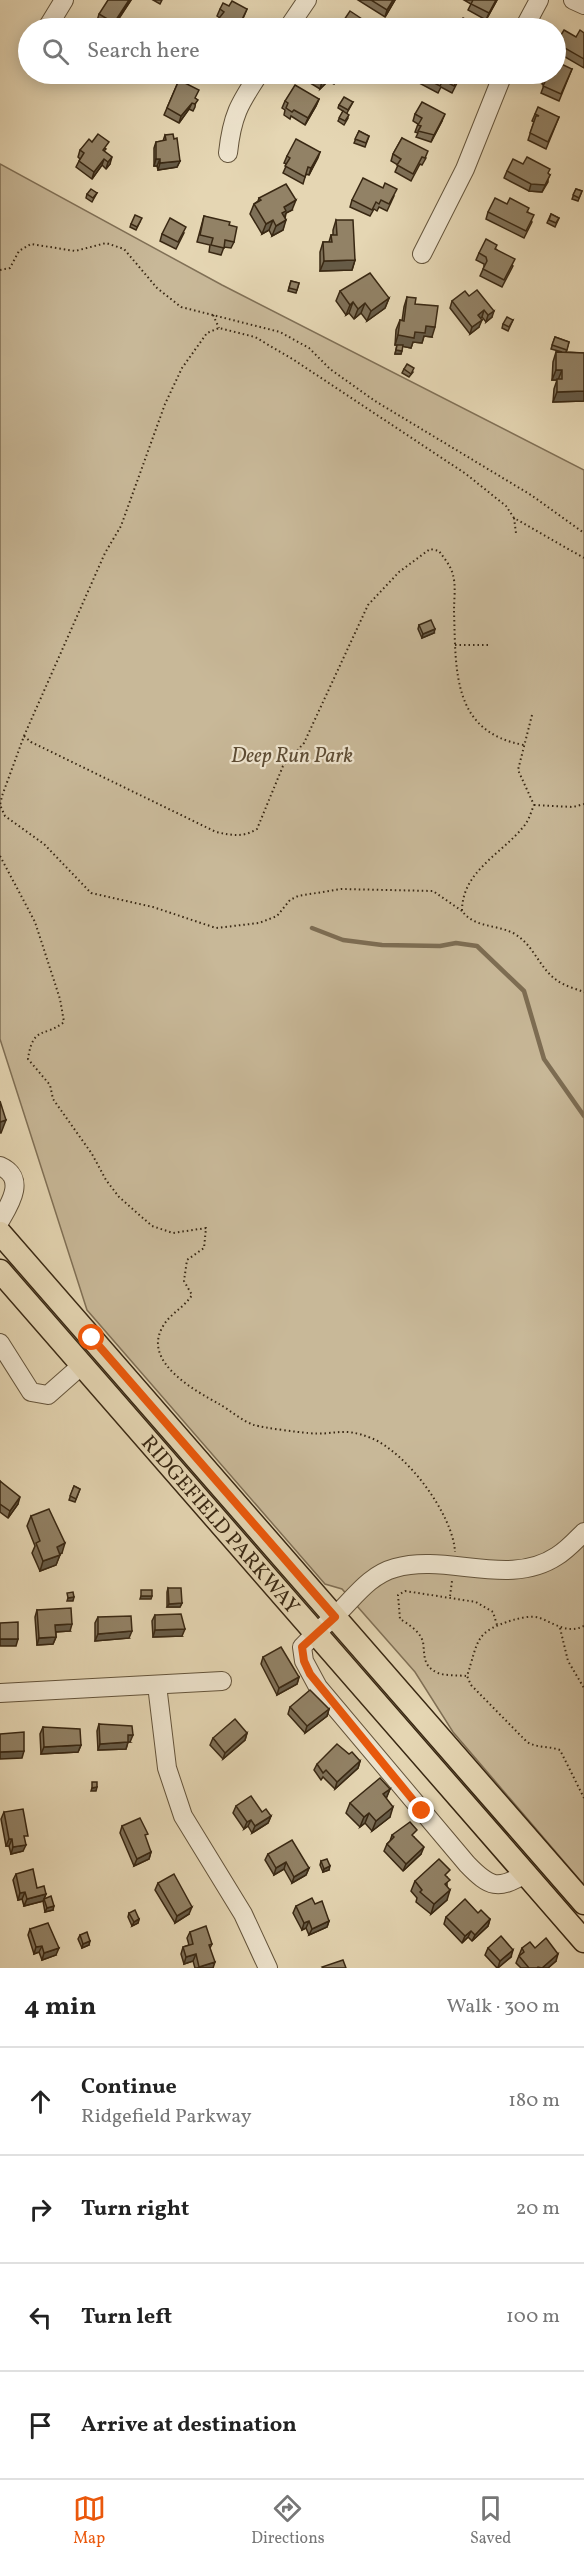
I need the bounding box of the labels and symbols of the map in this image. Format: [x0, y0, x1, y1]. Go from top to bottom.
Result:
park label: Deep Run Park [231, 742, 353, 771]
route start [78, 1324, 104, 1350]
street label: RIDGEFIELD PARKWAY [134, 1430, 306, 1621]
route end [408, 1797, 434, 1823]

